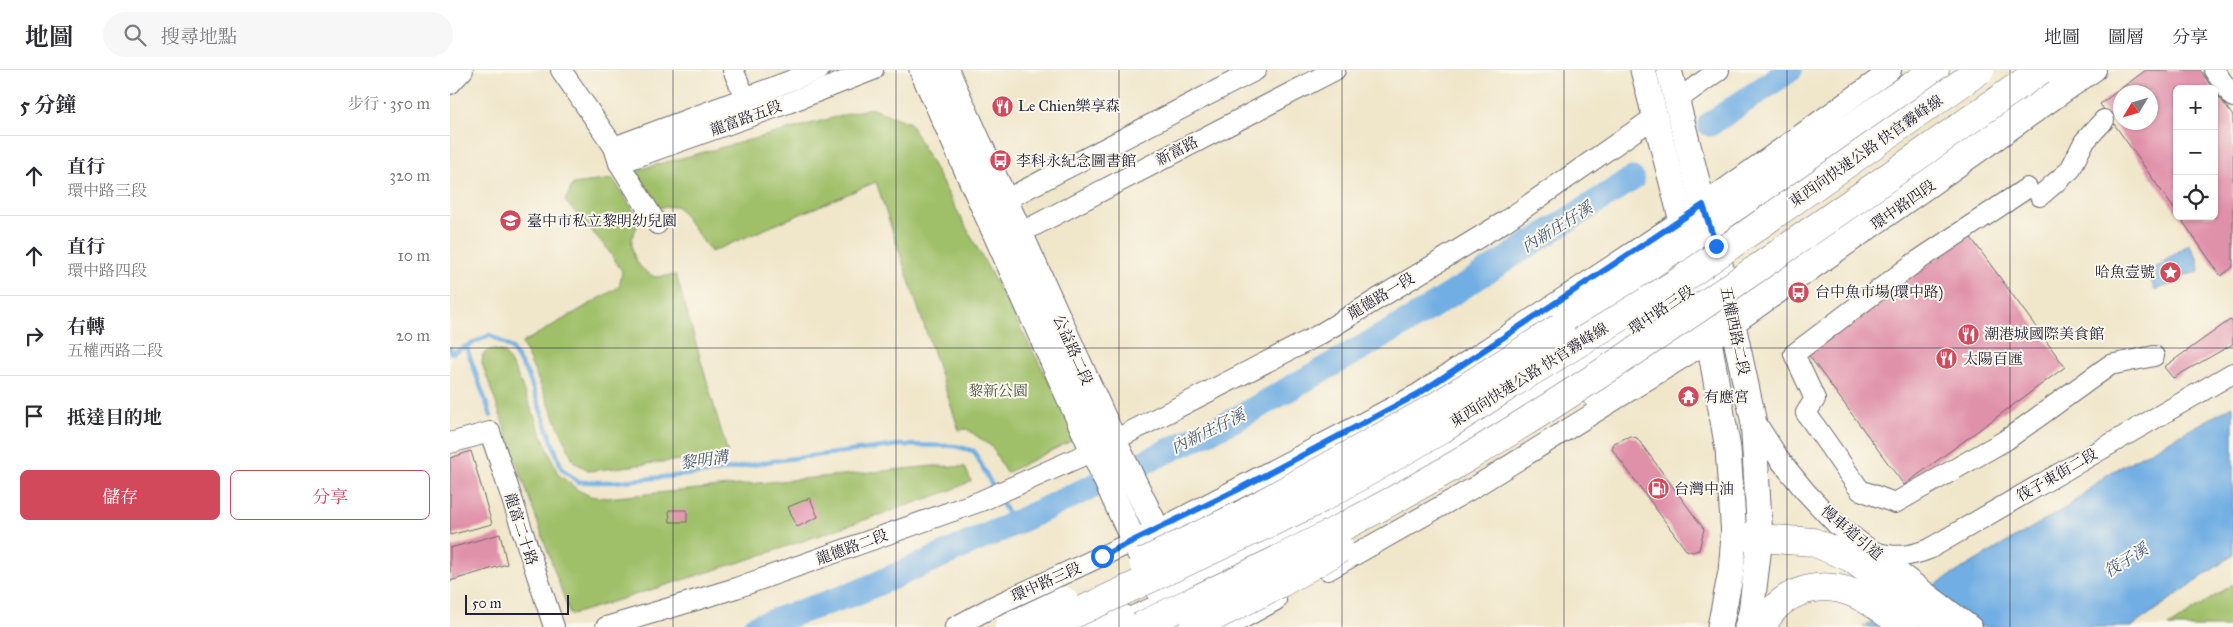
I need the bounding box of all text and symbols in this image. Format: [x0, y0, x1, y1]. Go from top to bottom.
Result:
search box [103, 12, 453, 57]
icon: search [121, 21, 149, 49]
text: 地圖 [25, 22, 73, 52]
text: 搜尋地點 [161, 25, 237, 48]
text: 地圖 [2044, 26, 2080, 48]
text: 圖層 [2108, 26, 2144, 48]
text: 分享 [2172, 26, 2208, 48]
north arrow [2113, 85, 2158, 130]
map controls [2173, 85, 2218, 220]
button: + [2173, 85, 2218, 130]
street label: 東西向快速公路 快官霧峰線 [1786, 91, 1946, 211]
text: 5 分鐘 [20, 92, 76, 118]
text: 步行 · 350 m [348, 94, 430, 113]
restaurant icon: Le Chien樂享森 [990, 94, 1014, 118]
street label: 龍富路五段 [708, 97, 784, 139]
place label: Le Chien樂享森 [1018, 97, 1121, 115]
button: − [2173, 130, 2218, 175]
street label: 新富路 [1153, 133, 1201, 169]
bus stop icon: 李科永紀念圖書館 [988, 149, 1012, 173]
place label: 李科永紀念圖書館 [1016, 152, 1136, 170]
text: 直行 [67, 155, 105, 178]
icon: ahead [20, 162, 48, 190]
text: 320 m [390, 166, 430, 185]
button: locate [2173, 175, 2218, 220]
street label: 環中路四段 [1867, 176, 1939, 234]
text: 環中路三段 [67, 181, 147, 200]
water label: 內新庄仔溪 [1518, 197, 1598, 256]
school or university icon: 臺中市私立黎明幼兒園 [499, 209, 523, 233]
place label: 臺中市私立黎明幼兒園 [527, 212, 677, 230]
text: 直行 [67, 235, 105, 258]
route end [1705, 235, 1728, 258]
icon: ahead [20, 242, 48, 270]
text: 10 m [398, 246, 430, 265]
place icon: 哈魚壹號 [2159, 260, 2183, 284]
text: 環中路四段 [67, 261, 147, 280]
place label: 哈魚壹號 [2095, 263, 2155, 281]
street label: 龍德路一段 [1344, 269, 1418, 323]
bus stop icon: 台中魚市場(環中路) [1787, 280, 1811, 304]
street label: 環中路三段 [1625, 282, 1697, 338]
place label: 台中魚市場(環中路) [1815, 283, 1943, 302]
street label: 五權西路二段 [1717, 285, 1753, 377]
street label: 公益路二段 [1050, 312, 1096, 388]
text: 右轉 [67, 315, 105, 338]
street label: 東西向快速公路 快官霧峰線 [1447, 319, 1611, 431]
icon: right [20, 322, 48, 350]
restaurant icon: 潮港城國際美食館 [1956, 322, 1980, 346]
place label: 潮港城國際美食館 [1984, 325, 2104, 343]
text: 20 m [396, 326, 430, 345]
text: 五權西路二段 [67, 341, 163, 360]
restaurant icon: 太陽百匯 [1935, 347, 1959, 371]
place label: 太陽百匯 [1963, 350, 2023, 368]
park label: 黎新公園 [968, 382, 1028, 400]
temple icon: 有應宮 [1676, 385, 1700, 409]
place label: 有應宮 [1704, 388, 1749, 406]
icon: arrive [20, 402, 48, 430]
water label: 內新庄仔溪 [1168, 404, 1250, 457]
text: 抵達目的地 [67, 406, 162, 429]
street label: 筏子東街二段 [2014, 445, 2100, 505]
water label: 黎明溝 [679, 447, 732, 473]
button: 儲存 [20, 470, 220, 520]
button: 分享 [230, 470, 430, 520]
fuel station icon: 台灣中油 [1646, 477, 1670, 501]
place label: 台灣中油 [1674, 480, 1734, 498]
street label: 龍富二十路 [501, 491, 541, 567]
street label: 慢車道引道 [1817, 502, 1887, 564]
street label: 龍德路二段 [814, 526, 890, 568]
water label: 筏子溪 [2101, 538, 2153, 581]
route start [1091, 545, 1114, 568]
street label: 環中路三段 [1008, 559, 1084, 605]
scale bar [465, 592, 569, 615]
text: 50 m [472, 595, 501, 612]

